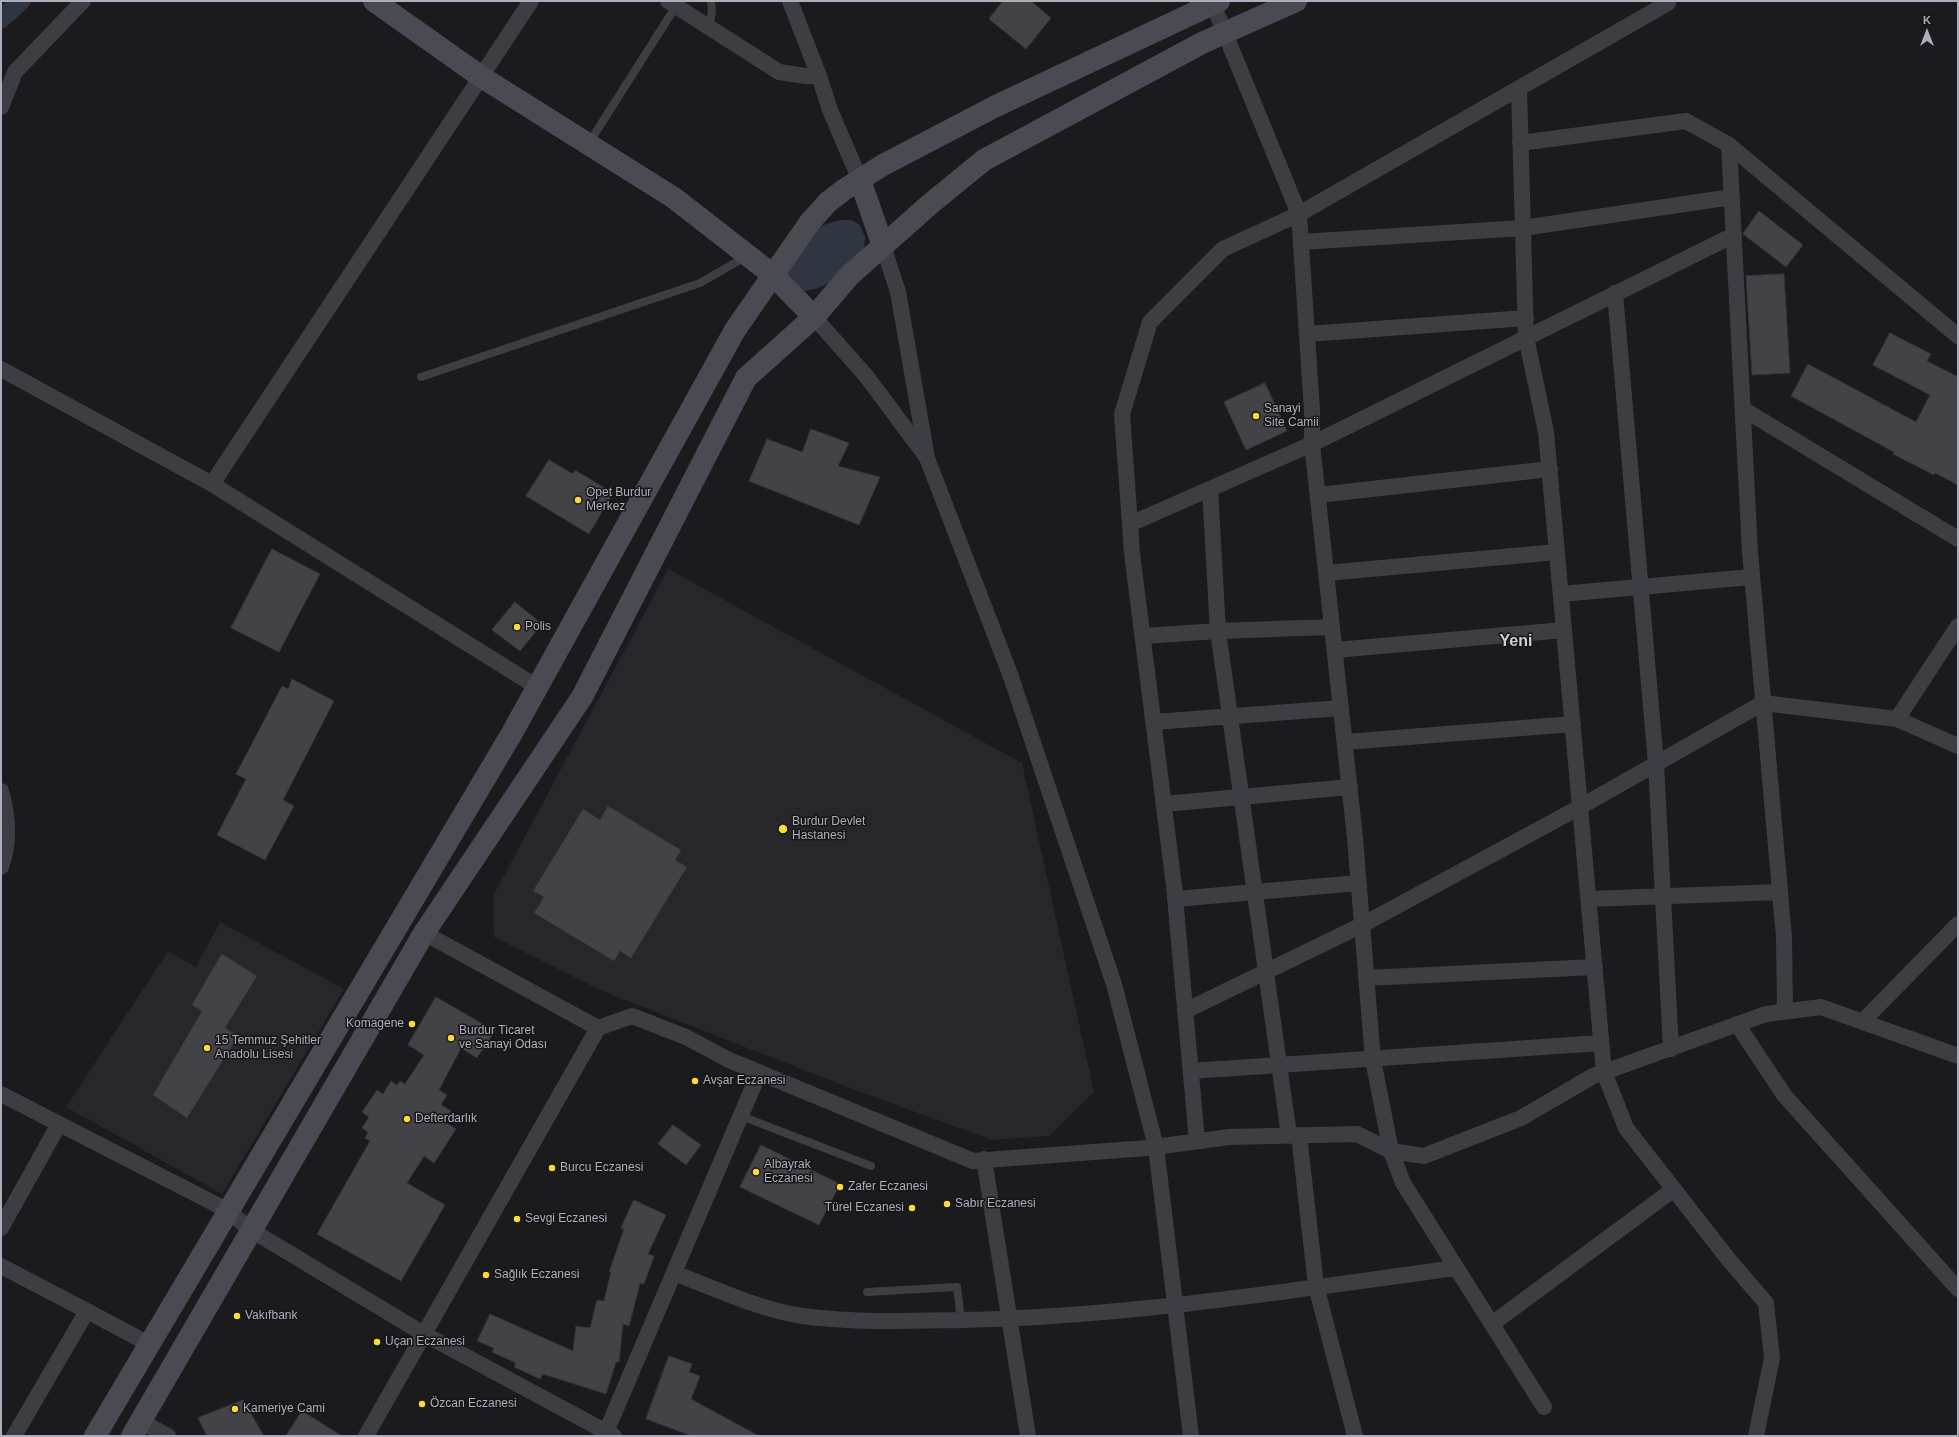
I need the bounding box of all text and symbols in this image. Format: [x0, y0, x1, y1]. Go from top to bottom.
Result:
north arrow [1907, 12, 1947, 52]
text: K [1923, 14, 1931, 26]
place label: Sanayi Site Camii [1264, 402, 1319, 430]
marker: Sanayi Site Camii [1251, 411, 1261, 421]
place label: Opet Burdur Merkez [586, 486, 651, 514]
marker: Opet Burdur Merkez [573, 495, 583, 505]
place label: Polis [525, 620, 551, 634]
marker: Polis [512, 622, 522, 632]
district label: Yeni [1500, 632, 1532, 652]
place label: Burdur Devlet Hastanesi [792, 815, 865, 843]
marker: Burdur Devlet Hastanesi [777, 823, 789, 835]
place label: Komagene [346, 1017, 404, 1031]
marker: Komagene [407, 1019, 417, 1029]
place label: Burdur Ticaret ve Sanayi Odası [459, 1024, 547, 1052]
marker: Burdur Ticaret ve Sanayi Odası [446, 1033, 456, 1043]
place label: 15 Temmuz Şehitler Anadolu Lisesi [215, 1034, 321, 1062]
marker: 15 Temmuz Şehitler Anadolu Lisesi [202, 1043, 212, 1053]
place label: Avşar Eczanesi [703, 1074, 785, 1088]
marker: Avşar Eczanesi [690, 1076, 700, 1086]
place label: Defterdarlık [415, 1112, 477, 1126]
marker: Defterdarlık [402, 1114, 412, 1124]
place label: Albayrak Eczanesi [764, 1158, 813, 1186]
place label: Burcu Eczanesi [560, 1161, 643, 1175]
marker: Burcu Eczanesi [547, 1163, 557, 1173]
marker: Albayrak Eczanesi [751, 1167, 761, 1177]
place label: Zafer Eczanesi [848, 1180, 928, 1194]
marker: Zafer Eczanesi [835, 1182, 845, 1192]
place label: Sabır Eczanesi [955, 1197, 1036, 1211]
marker: Sabır Eczanesi [942, 1199, 952, 1209]
place label: Türel Eczanesi [825, 1201, 904, 1215]
marker: Türel Eczanesi [907, 1203, 917, 1213]
place label: Sevgi Eczanesi [525, 1212, 607, 1226]
marker: Sevgi Eczanesi [512, 1214, 522, 1224]
place label: Sağlık Eczanesi [494, 1268, 579, 1282]
marker: Sağlık Eczanesi [481, 1270, 491, 1280]
place label: Vakıfbank [245, 1309, 297, 1323]
marker: Vakıfbank [232, 1311, 242, 1321]
place label: Uçan Eczanesi [385, 1335, 465, 1349]
marker: Uçan Eczanesi [372, 1337, 382, 1347]
place label: Özcan Eczanesi [430, 1397, 517, 1411]
marker: Özcan Eczanesi [417, 1399, 427, 1409]
place label: Kameriye Cami [243, 1402, 325, 1416]
marker: Kameriye Cami [230, 1404, 240, 1414]

